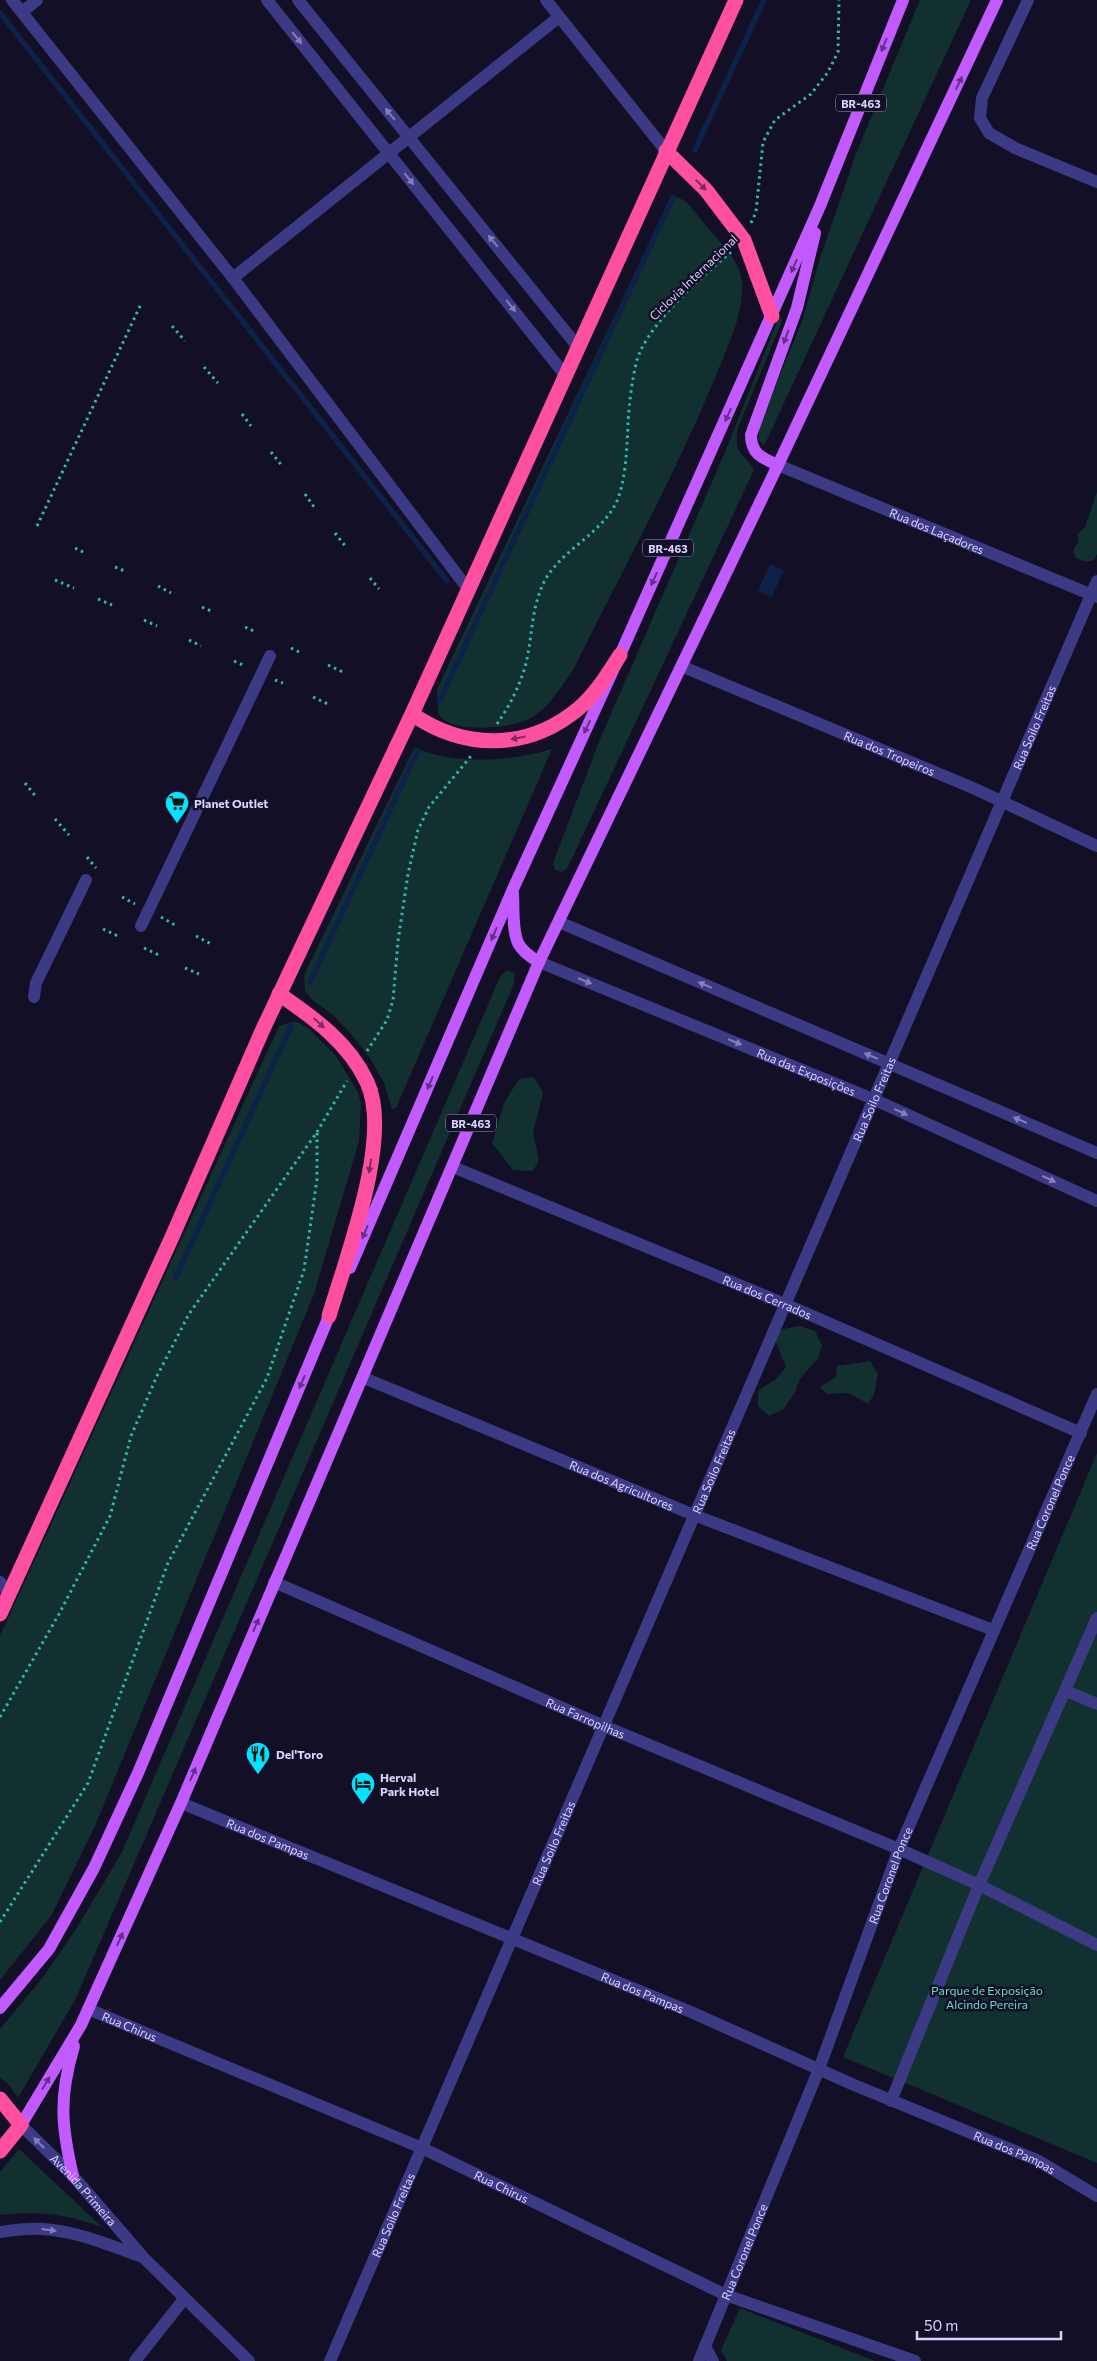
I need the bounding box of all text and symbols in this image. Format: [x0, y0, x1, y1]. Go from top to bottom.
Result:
one-way arrow [292, 31, 303, 44]
one-way arrow [880, 38, 888, 52]
one-way arrow [955, 76, 963, 90]
road number: BR-463 [836, 95, 886, 112]
one-way arrow [385, 108, 396, 121]
one-way arrow [404, 172, 415, 185]
one-way arrow [695, 179, 707, 191]
street label: Ciclovia Internacional [646, 231, 740, 323]
one-way arrow [487, 234, 498, 247]
one-way arrow [789, 259, 797, 273]
one-way arrow [505, 299, 516, 312]
one-way arrow [782, 330, 789, 345]
one-way arrow [723, 408, 731, 422]
street label: Rua dos Laçadores [888, 505, 986, 557]
road number: BR-463 [643, 540, 693, 556]
one-way arrow [650, 572, 658, 586]
street label: Rua Soilo Freitas [1010, 683, 1058, 772]
one-way arrow [583, 720, 591, 734]
street label: Rua dos Tropeiros [842, 728, 937, 778]
one-way arrow [510, 734, 525, 742]
supermarket icon: Planet Outlet [164, 790, 190, 824]
place label: Planet Outlet [194, 796, 268, 810]
one-way arrow [489, 927, 497, 941]
one-way arrow [578, 977, 593, 985]
one-way arrow [698, 980, 712, 988]
one-way arrow [312, 1017, 324, 1029]
one-way arrow [728, 1039, 742, 1047]
street label: Rua das Exposições [755, 1045, 858, 1098]
one-way arrow [864, 1052, 878, 1060]
street label: Rua Soilo Freitas [849, 1055, 898, 1144]
one-way arrow [425, 1076, 433, 1090]
one-way arrow [894, 1108, 908, 1116]
road number: BR-463 [446, 1114, 496, 1132]
one-way arrow [1012, 1116, 1027, 1124]
one-way arrow [366, 1159, 374, 1175]
one-way arrow [1042, 1176, 1056, 1184]
one-way arrow [361, 1225, 369, 1239]
street label: Rua dos Cerrados [721, 1272, 814, 1322]
one-way arrow [298, 1375, 306, 1390]
street label: Rua Soilo Freitas [689, 1427, 738, 1515]
street label: Rua Coronel Ponce [1023, 1452, 1077, 1552]
street label: Rua dos Agricultores [567, 1457, 676, 1513]
one-way arrow [253, 1618, 261, 1632]
street label: Rua Farropilhas [544, 1695, 627, 1741]
restaurant icon: Del'Toro [245, 1741, 271, 1775]
place label: Del'Toro [276, 1747, 323, 1761]
one-way arrow [190, 1767, 198, 1782]
place label: Herval Park Hotel [380, 1770, 439, 1798]
hotel icon: Herval Park Hotel [350, 1771, 376, 1805]
street label: Rua Soilo Freitas [529, 1799, 578, 1887]
street label: Rua dos Pampas [225, 1815, 311, 1862]
street label: Rua Coronel Ponce [865, 1825, 915, 1926]
one-way arrow [116, 1932, 124, 1946]
street label: Rua dos Pampas [599, 1969, 686, 2015]
park label: Parque de Exposição Alcindo Pereira [931, 1983, 1043, 2011]
street label: Rua Chirus [100, 2009, 159, 2044]
one-way arrow [42, 2077, 51, 2090]
street label: Rua dos Pampas [972, 2128, 1058, 2177]
one-way arrow [34, 2137, 46, 2149]
street label: Avenida Primeira [48, 2151, 120, 2228]
street label: Rua Chirus [472, 2167, 531, 2205]
street label: Rua Soilo Freitas [369, 2171, 417, 2259]
street label: Rua Coronel Ponce [718, 2202, 770, 2302]
one-way arrow [41, 2226, 57, 2234]
scale bar [917, 2308, 1061, 2340]
text: 50 m [924, 2316, 958, 2334]

